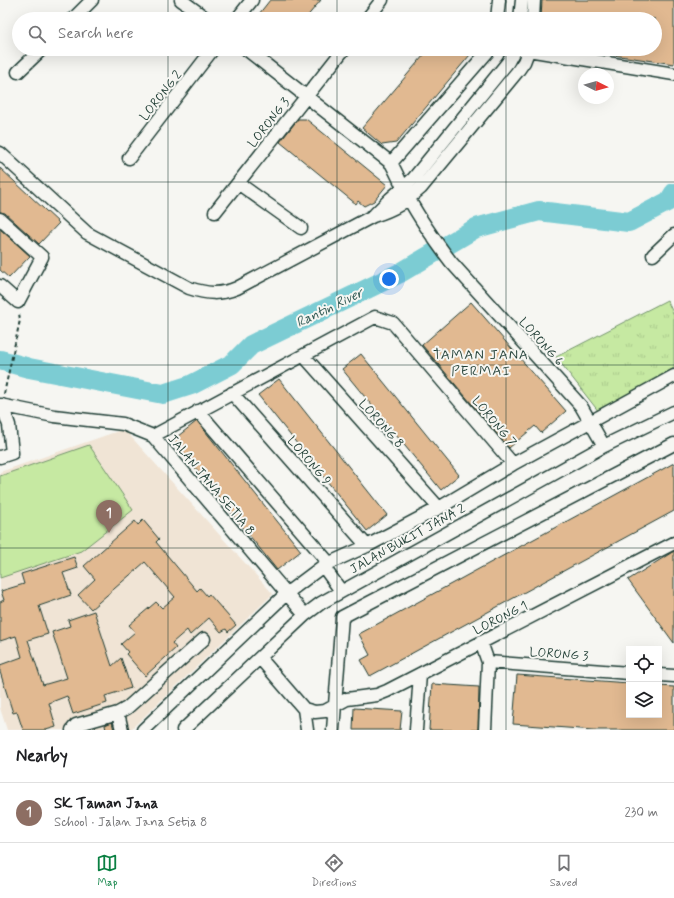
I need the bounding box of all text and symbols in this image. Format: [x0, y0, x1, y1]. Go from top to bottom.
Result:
search box [12, 12, 662, 56]
icon: search [26, 23, 48, 45]
text: Search here [58, 24, 134, 44]
street label: LORONG 2 [136, 67, 187, 125]
north arrow [578, 68, 614, 104]
street label: LORONG 3 [244, 94, 294, 151]
your location [379, 269, 399, 289]
water label: Rantin River [293, 283, 368, 332]
street label: LORONG 6 [515, 314, 567, 370]
district label: TAMAN JANA PERMAI [433, 346, 529, 380]
street label: LORONG 7 [468, 393, 520, 451]
street label: LORONG 8 [354, 396, 407, 452]
street label: JALAN JANA SETIA 8 [164, 431, 258, 539]
street label: LORONG 9 [283, 433, 335, 489]
pin: 1 [96, 500, 122, 533]
street label: JALAN BUKIT JANA 2 [347, 500, 469, 578]
street label: LORONG 1 [471, 597, 531, 639]
street label: LORONG 3 [529, 644, 589, 665]
map controls [626, 646, 662, 718]
button: locate [626, 646, 662, 682]
button: layers [626, 682, 662, 718]
text: Nearby [16, 745, 68, 767]
text: SK Taman Jana [54, 794, 158, 814]
text: 1 [26, 804, 32, 821]
text: 230 m [624, 804, 658, 821]
text: School · Jalan Jana Setia 8 [54, 814, 207, 831]
tab: Map [96, 852, 118, 890]
tab: Directions [311, 852, 357, 890]
tab: Saved [550, 852, 577, 890]

